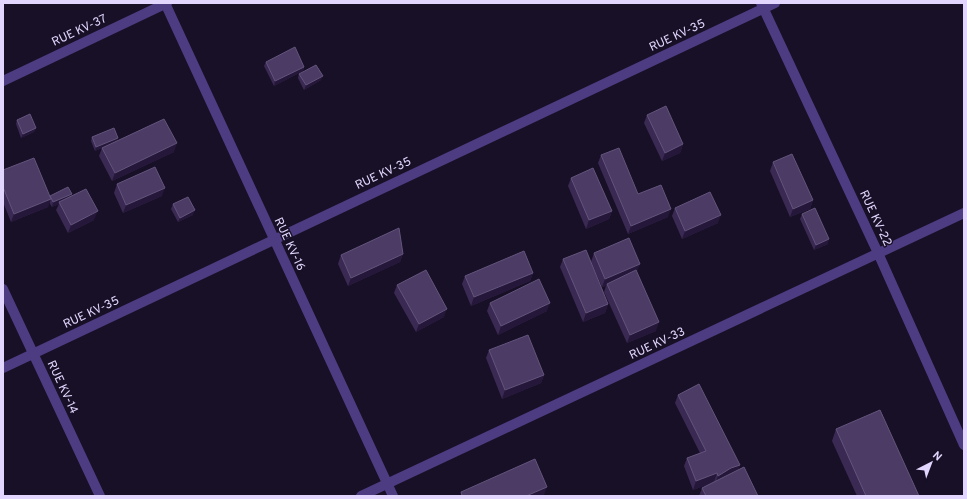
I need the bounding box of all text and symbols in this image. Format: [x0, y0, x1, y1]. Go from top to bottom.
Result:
street label: RUE KV-37 [49, 11, 109, 51]
street label: RUE KV-35 [647, 16, 708, 56]
street label: RUE KV-35 [353, 154, 414, 194]
street label: RUE KV-22 [855, 188, 895, 249]
street label: RUE KV-16 [270, 215, 308, 274]
street label: RUE KV-35 [61, 293, 122, 333]
street label: RUE KV-33 [627, 324, 688, 364]
street label: RUE KV-14 [43, 358, 81, 417]
north arrow [911, 443, 951, 483]
text: N [929, 448, 945, 464]

